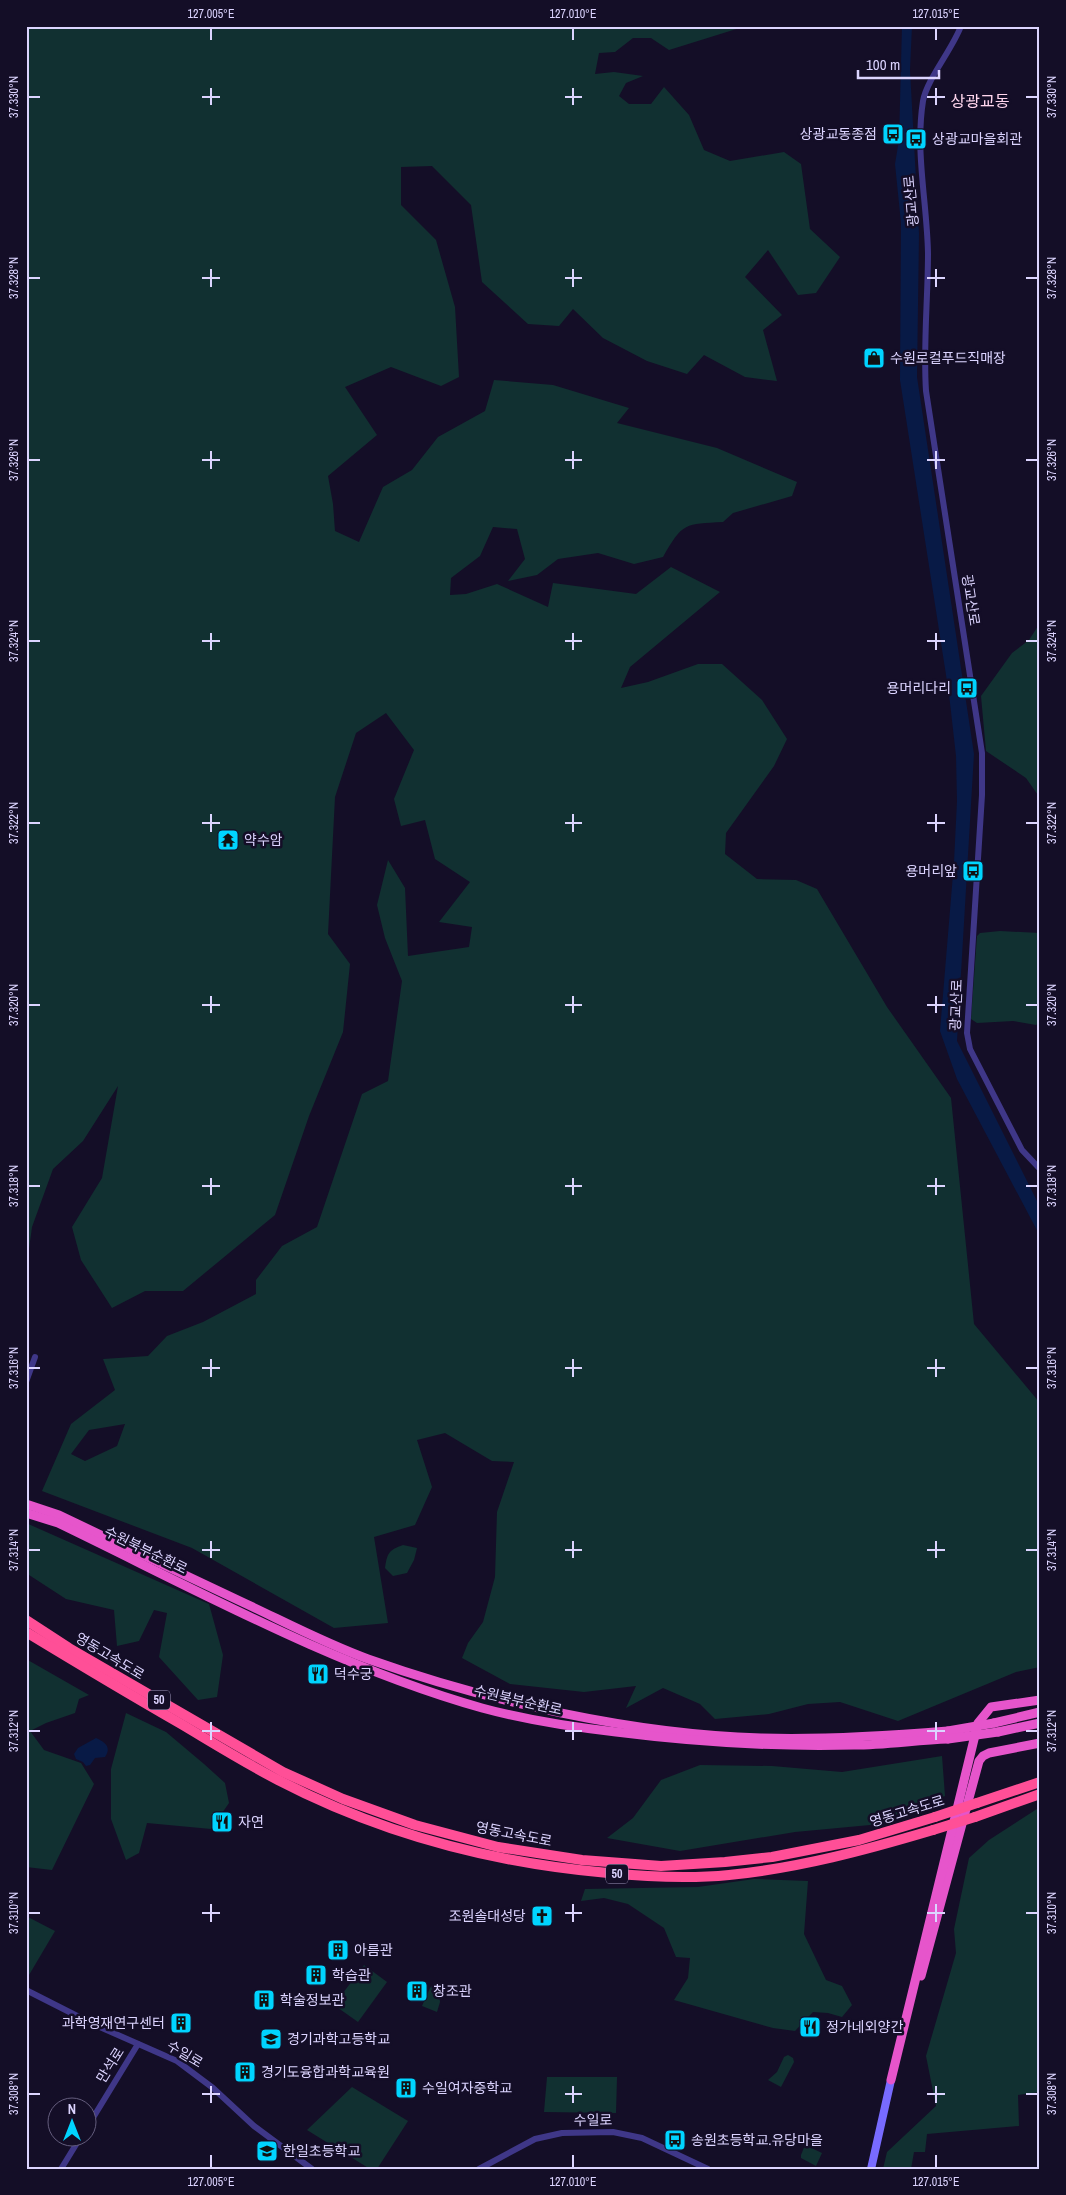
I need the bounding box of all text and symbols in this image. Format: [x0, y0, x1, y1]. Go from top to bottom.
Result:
text: 127.005°E [188, 6, 234, 22]
text: 127.010°E [550, 6, 596, 22]
text: 127.015°E [913, 6, 959, 22]
scale bar [858, 48, 940, 80]
text: 100 m [866, 54, 900, 75]
text: 37.330°N [6, 76, 22, 118]
text: 37.330°N [1044, 76, 1060, 118]
district label: 상광교동 [951, 90, 1010, 112]
bus stop icon: 상광교동종점 [881, 122, 905, 146]
place label: 상광교동종점 [800, 125, 877, 143]
bus stop icon: 상광교마을회관 [904, 127, 928, 151]
place label: 상광교마을회관 [932, 130, 1022, 148]
street label: 광교산로 [900, 174, 922, 227]
text: 37.328°N [6, 257, 22, 299]
text: 37.328°N [1044, 257, 1060, 299]
shop icon: 수원로컬푸드직매장 [862, 346, 886, 370]
place label: 수원로컬푸드직매장 [890, 349, 1006, 367]
text: 37.326°N [6, 439, 22, 481]
text: 37.326°N [1044, 439, 1060, 481]
street label: 광교산로 [958, 573, 984, 627]
text: 37.324°N [6, 620, 22, 662]
text: 37.324°N [1044, 620, 1060, 662]
bus stop icon: 용머리다리 [955, 676, 979, 700]
place label: 용머리다리 [887, 679, 951, 697]
text: 37.322°N [6, 802, 22, 844]
text: 37.322°N [1044, 802, 1060, 844]
temple icon: 약수암 [216, 828, 240, 852]
place label: 약수암 [244, 831, 283, 849]
bus stop icon: 용머리앞 [961, 859, 985, 883]
place label: 용머리앞 [905, 862, 957, 880]
street label: 광교산로 [946, 979, 966, 1031]
text: 37.320°N [6, 984, 22, 1026]
text: 37.320°N [1044, 984, 1060, 1026]
text: 37.318°N [6, 1165, 22, 1207]
text: 37.318°N [1044, 1165, 1060, 1207]
text: 37.316°N [6, 1347, 22, 1389]
text: 37.316°N [1044, 1347, 1060, 1389]
street label: 수원북부순환로 [102, 1522, 191, 1578]
text: 37.314°N [6, 1529, 22, 1571]
text: 37.314°N [1044, 1529, 1060, 1571]
street label: 영동고속도로 [72, 1628, 148, 1684]
restaurant icon: 덕수궁 [306, 1662, 330, 1686]
place label: 덕수궁 [334, 1665, 373, 1683]
street label: 수원북부순환로 [472, 1681, 564, 1719]
road number: 50 [148, 1690, 170, 1710]
text: 37.312°N [6, 1710, 22, 1752]
text: 37.312°N [1044, 1710, 1060, 1752]
street label: 영동고속도로 [867, 1791, 947, 1831]
restaurant icon: 자연 [210, 1810, 234, 1834]
place label: 자연 [238, 1813, 264, 1831]
street label: 영동고속도로 [474, 1818, 554, 1850]
road number: 50 [606, 1865, 628, 1884]
text: 37.310°N [6, 1892, 22, 1934]
text: 37.310°N [1044, 1892, 1060, 1934]
church icon: 조원솔대성당 [530, 1904, 554, 1928]
place label: 조원솔대성당 [449, 1907, 526, 1925]
building icon: 아름관 [326, 1938, 350, 1962]
place label: 아름관 [354, 1941, 393, 1959]
building icon: 학습관 [304, 1963, 328, 1987]
place label: 학습관 [332, 1966, 371, 1984]
building icon: 창조관 [405, 1979, 429, 2003]
place label: 창조관 [433, 1982, 472, 2000]
building icon: 학술정보관 [252, 1988, 276, 2012]
place label: 학술정보관 [280, 1991, 345, 2009]
building icon: 과학영재연구센터 [169, 2011, 193, 2035]
place label: 과학영재연구센터 [62, 2014, 165, 2032]
restaurant icon: 정가네외양간 [798, 2015, 822, 2039]
place label: 정가네외양간 [826, 2018, 903, 2036]
school or university icon: 경기과학고등학교 [259, 2027, 283, 2051]
place label: 경기과학고등학교 [287, 2030, 390, 2048]
street label: 수일로 [164, 2036, 206, 2072]
street label: 만석로 [92, 2044, 128, 2086]
building icon: 경기도융합과학교육원 [233, 2060, 257, 2084]
place label: 경기도융합과학교육원 [261, 2063, 390, 2081]
text: 37.308°N [6, 2073, 22, 2115]
text: 37.308°N [1044, 2073, 1060, 2115]
building icon: 수일여자중학교 [394, 2076, 418, 2100]
place label: 수일여자중학교 [422, 2079, 512, 2097]
north arrow [48, 2098, 98, 2148]
text: N [68, 2100, 76, 2118]
street label: 수일로 [574, 2111, 613, 2129]
bus stop icon: 송원초등학교.유당마을 [663, 2128, 687, 2152]
place label: 송원초등학교.유당마을 [691, 2131, 823, 2149]
school or university icon: 한일초등학교 [255, 2139, 279, 2163]
place label: 한일초등학교 [283, 2142, 360, 2160]
text: 127.005°E [188, 2174, 234, 2190]
text: 127.010°E [550, 2174, 596, 2190]
text: 127.015°E [913, 2174, 959, 2190]

